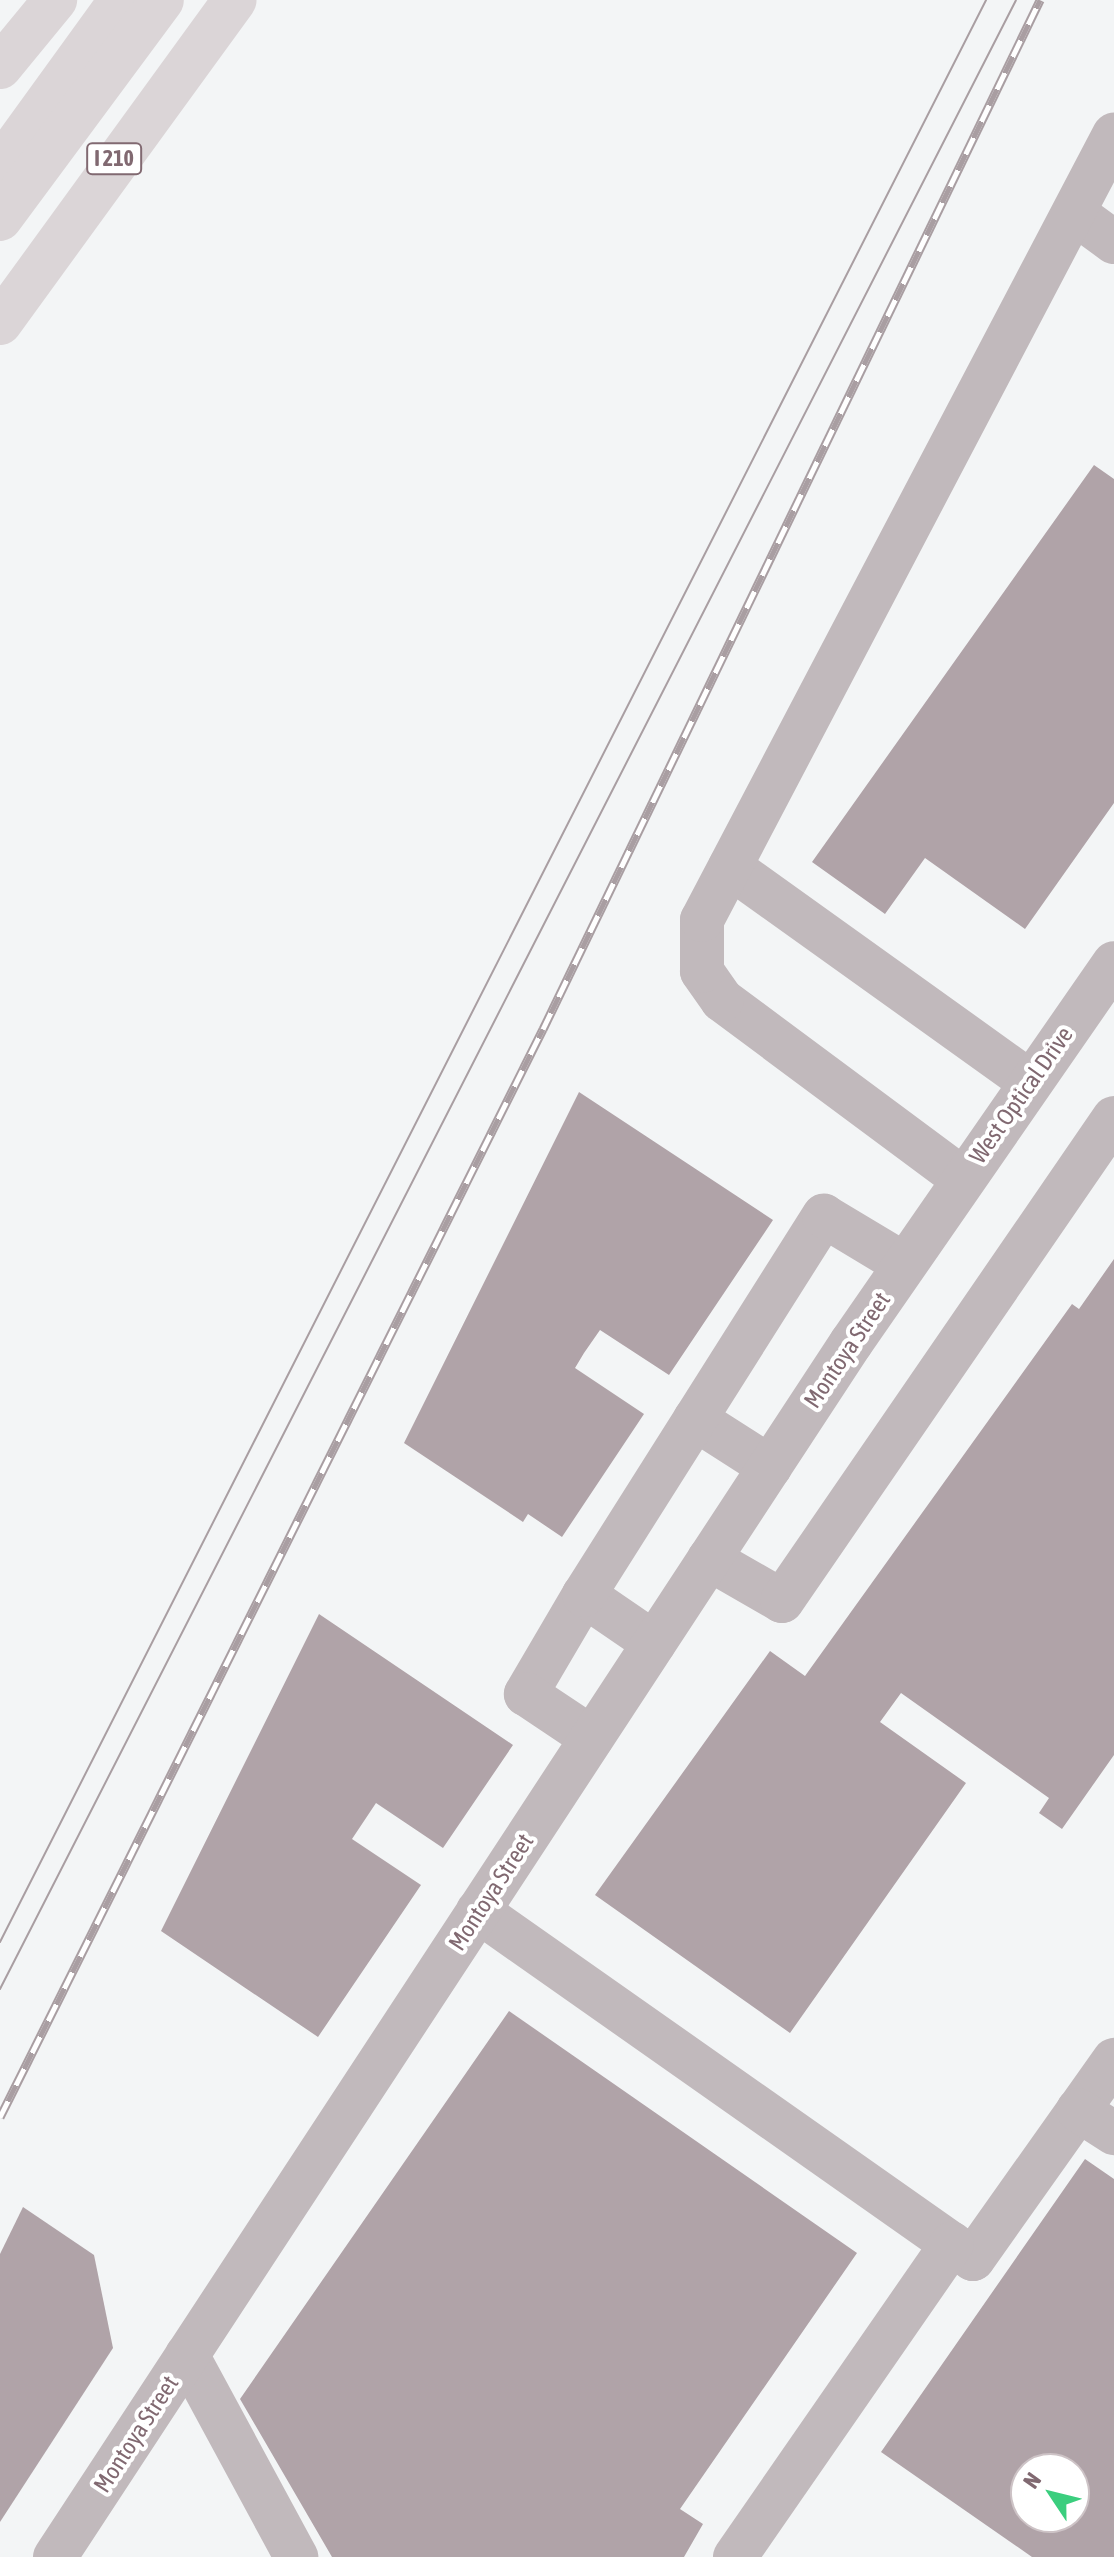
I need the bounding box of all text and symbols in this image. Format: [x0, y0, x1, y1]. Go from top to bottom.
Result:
road number: I 210 [86, 141, 142, 177]
street label: West Optical Drive [963, 1021, 1079, 1169]
street label: Montoya Street [798, 1287, 896, 1413]
street label: Montoya Street [443, 1828, 539, 1956]
street label: Montoya Street [88, 2370, 184, 2498]
north arrow [1010, 2453, 1090, 2533]
text: N [1018, 2468, 1046, 2493]

